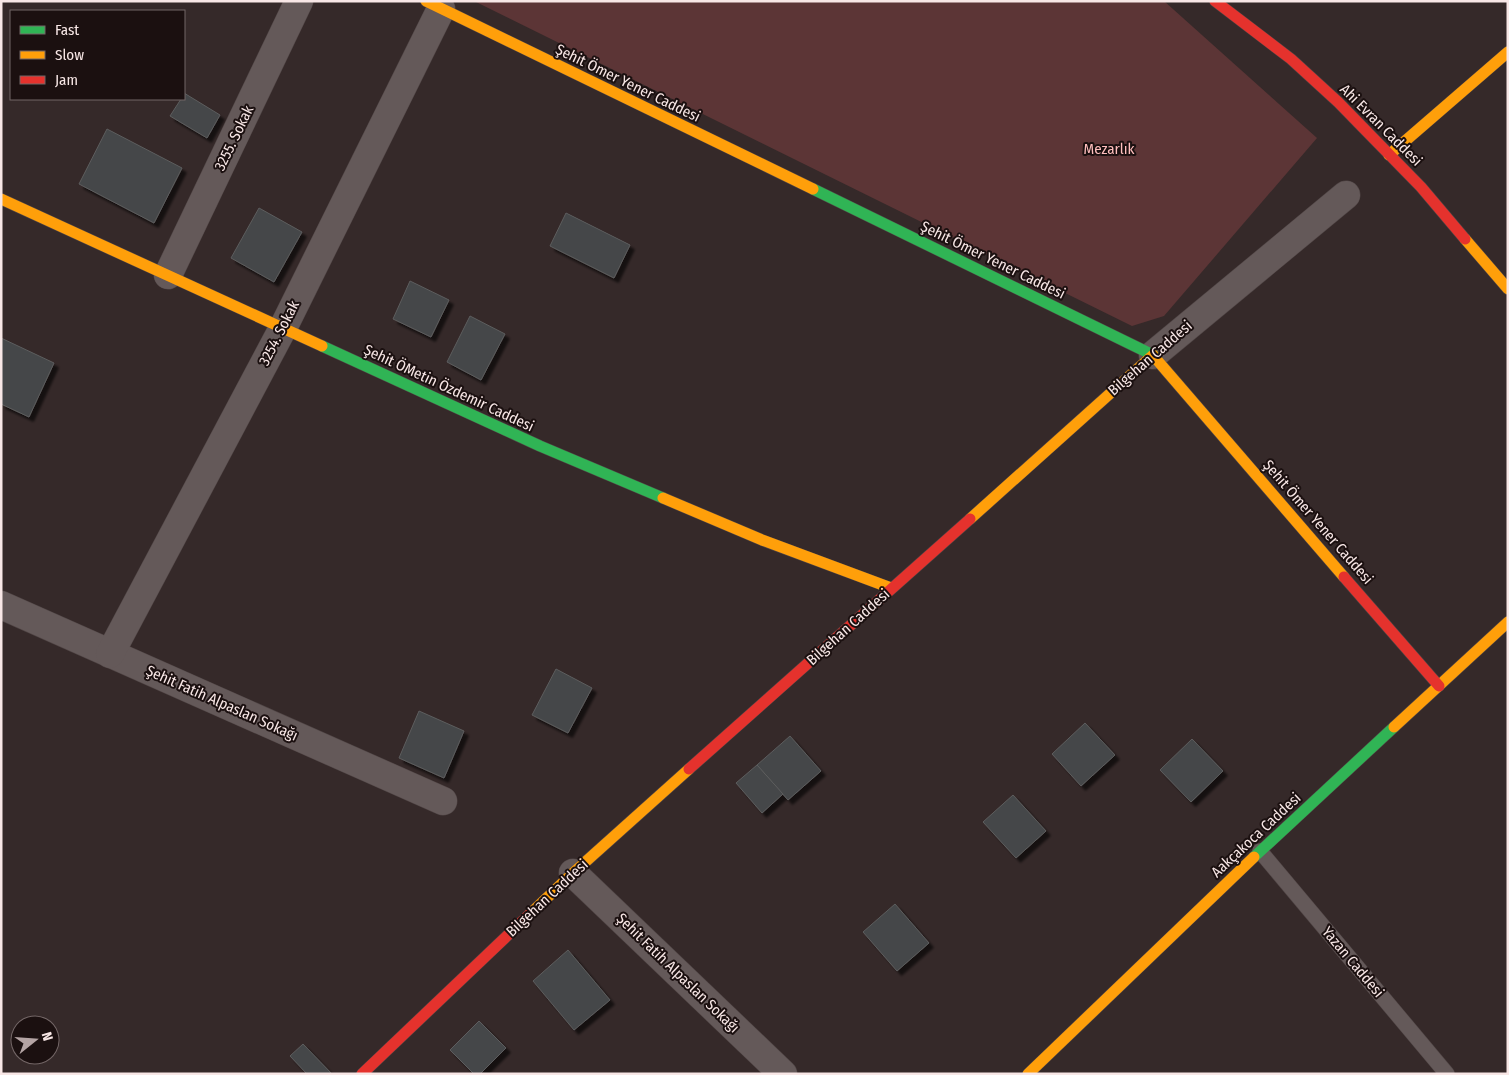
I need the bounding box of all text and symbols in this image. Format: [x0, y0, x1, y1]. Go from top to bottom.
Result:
legend [10, 10, 185, 100]
text: Fast [55, 21, 79, 39]
street label: Şehit Ömer Yener Caddesi [553, 40, 703, 126]
text: Slow [55, 46, 84, 64]
text: Jam [55, 71, 78, 89]
street label: Ahi Evran Caddesi [1336, 80, 1426, 170]
street label: 3255. Sokak [211, 103, 257, 173]
park label: Mezarlık [1083, 140, 1135, 158]
street label: Şehit Ömer Yener Caddesi [918, 217, 1068, 303]
street label: 3254. Sokak [255, 297, 303, 369]
street label: Bilgehan Caddesi [1104, 317, 1196, 399]
street label: Şehit ÖMetin Özdemir Caddesi [361, 341, 537, 435]
street label: Şehit Ömer Yener Caddesi [1259, 456, 1377, 588]
street label: Bilgehan Caddesi [803, 585, 893, 669]
street label: Şehit Fatih Alpaslan Sokağı [143, 661, 301, 745]
street label: Aakçakoca Caddesi [1207, 789, 1305, 881]
street label: Bilgehan Caddesi [502, 855, 592, 941]
street label: Şehit Fatih Alpaslan Sokağı [613, 909, 743, 1037]
street label: Yazan Caddesi [1318, 923, 1388, 1001]
north arrow [10, 1015, 60, 1065]
text: N [38, 1030, 56, 1043]

